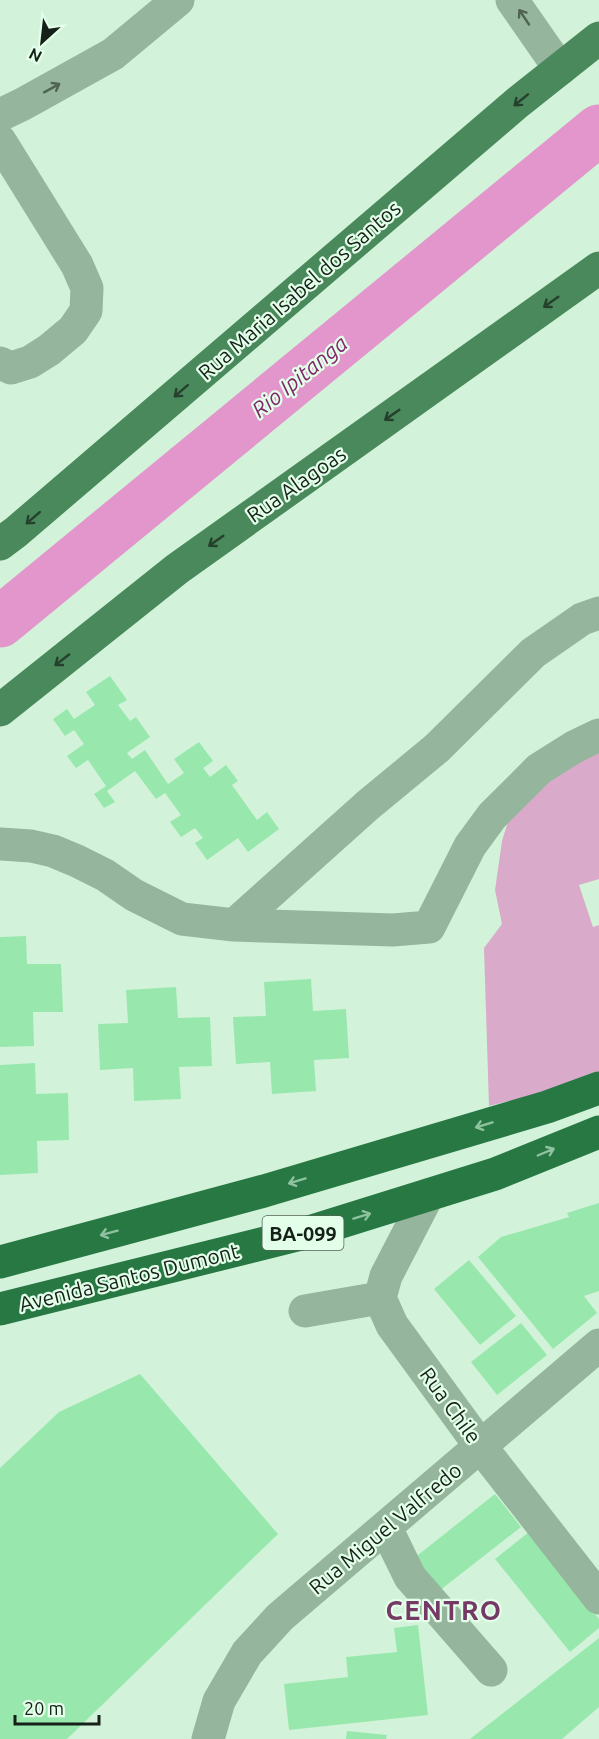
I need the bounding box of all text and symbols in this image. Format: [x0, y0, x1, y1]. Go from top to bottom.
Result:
one-way arrow [518, 10, 530, 26]
north arrow [12, 12, 72, 72]
text: N [26, 45, 45, 66]
one-way arrow [43, 82, 60, 94]
one-way arrow [513, 94, 529, 107]
street label: Rua Maria Isabel dos Santos [193, 196, 405, 384]
one-way arrow [544, 296, 560, 308]
water label: Rio Ipitanga [246, 330, 352, 422]
one-way arrow [174, 384, 189, 398]
one-way arrow [385, 409, 401, 421]
street label: Rua Alagoas [242, 441, 350, 527]
one-way arrow [26, 511, 41, 525]
one-way arrow [209, 534, 225, 547]
one-way arrow [54, 653, 70, 666]
one-way arrow [474, 1120, 493, 1131]
one-way arrow [536, 1146, 554, 1157]
one-way arrow [288, 1176, 307, 1187]
one-way arrow [352, 1210, 371, 1221]
road number: BA-099 [262, 1216, 344, 1250]
one-way arrow [100, 1228, 119, 1239]
street label: Avenida Santos Dumont [17, 1238, 241, 1316]
street label: Rua Chile [416, 1362, 486, 1448]
street label: Rua Miguel Valfredo [304, 1457, 466, 1599]
district label: CENTRO [385, 1595, 503, 1625]
scale bar [15, 1688, 99, 1726]
text: 20 m [24, 1698, 64, 1718]

